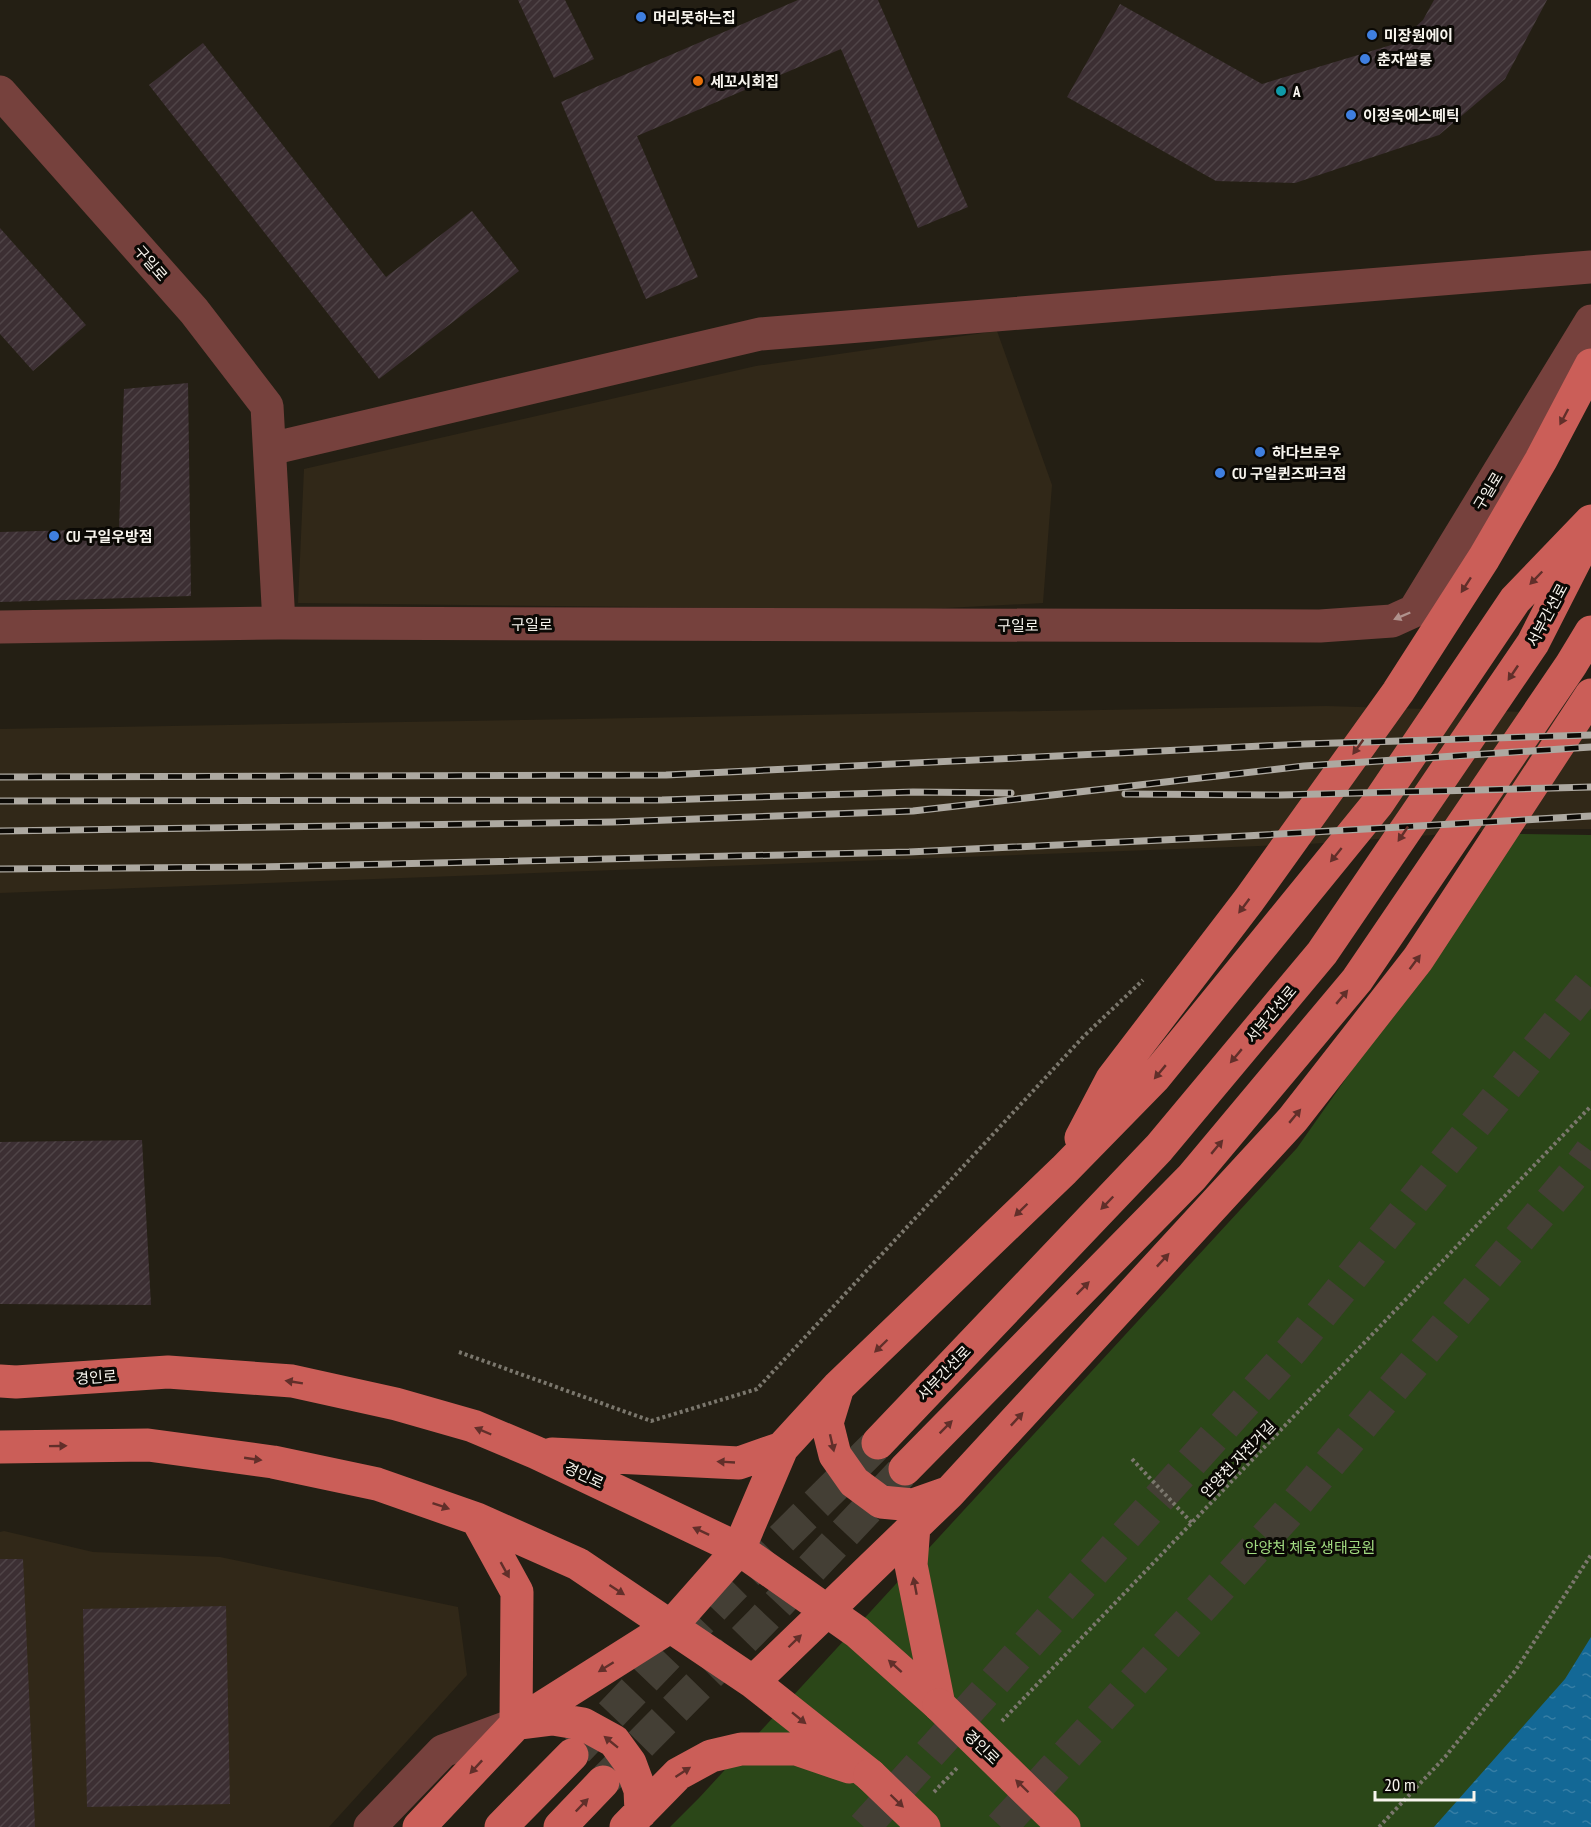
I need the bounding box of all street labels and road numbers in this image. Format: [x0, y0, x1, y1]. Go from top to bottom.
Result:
street label: 구일로 [130, 241, 172, 285]
street label: 구일로 [1469, 468, 1507, 514]
street label: 서부간선로 [1522, 580, 1572, 650]
street label: 구일로 [511, 615, 553, 634]
street label: 구일로 [997, 616, 1039, 635]
street label: 서부간선로 [1242, 981, 1300, 1047]
street label: 서부간선로 [913, 1342, 975, 1404]
street label: 경인로 [75, 1366, 117, 1388]
street label: 안양천 자전거길 [1197, 1417, 1279, 1501]
street label: 경인로 [561, 1458, 607, 1492]
street label: 경인로 [961, 1726, 1003, 1768]

